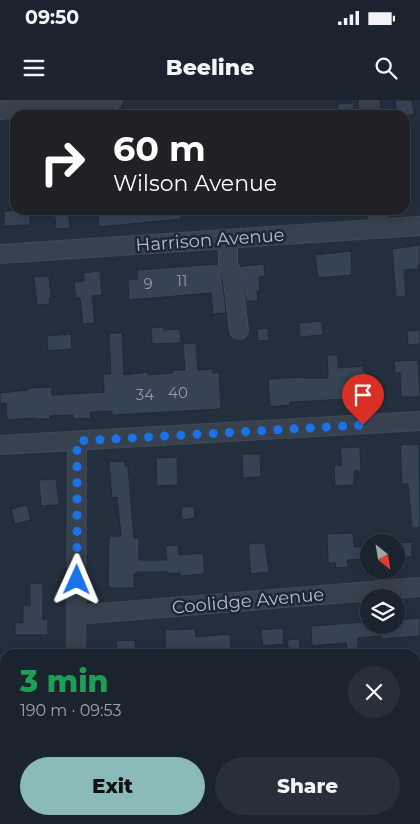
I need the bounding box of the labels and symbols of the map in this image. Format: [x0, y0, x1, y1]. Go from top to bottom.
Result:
street label: Harrison Avenue [135, 224, 285, 256]
house number: 11 [177, 271, 187, 290]
house number: 9 [143, 274, 153, 293]
pin [342, 374, 384, 425]
house number: 40 [168, 383, 188, 402]
house number: 34 [136, 385, 154, 404]
north arrow [360, 534, 405, 579]
position arrow [50, 553, 102, 605]
street label: Coolidge Avenue [171, 583, 325, 619]

